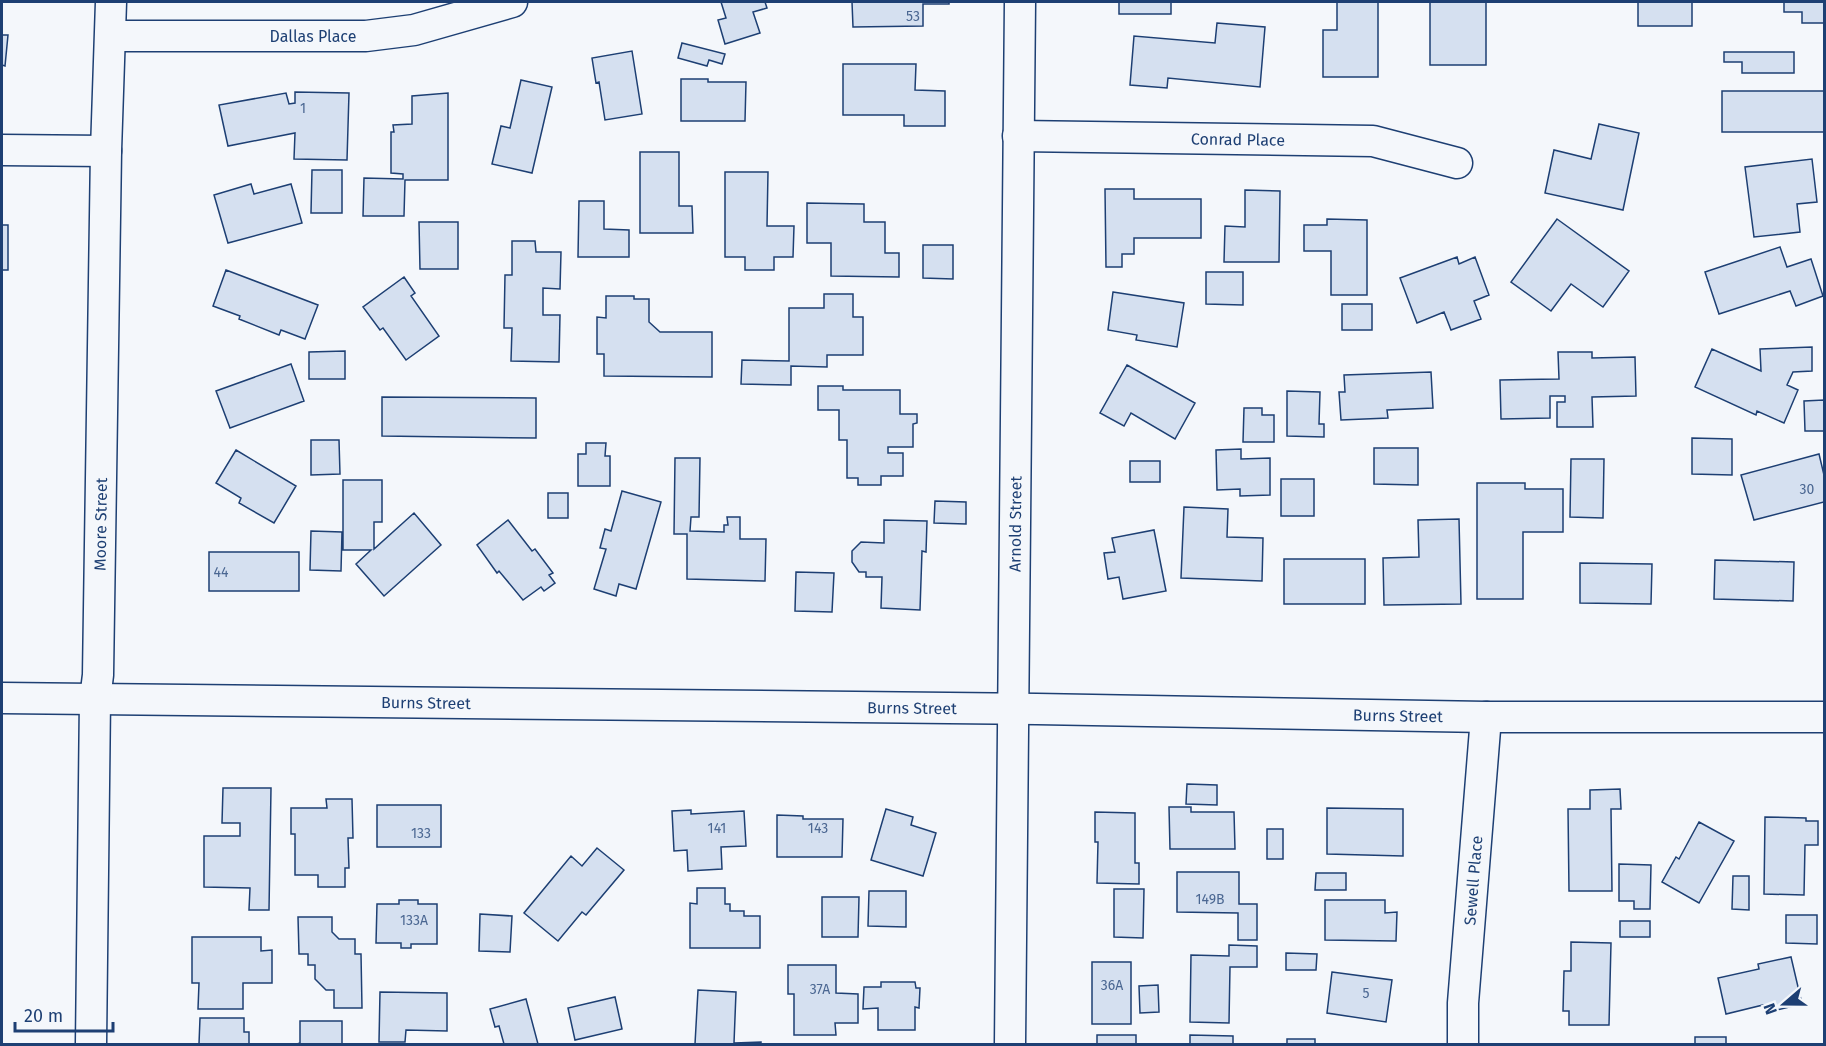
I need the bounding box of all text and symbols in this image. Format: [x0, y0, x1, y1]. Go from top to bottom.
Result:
house number: 53 [906, 8, 920, 25]
street label: Dallas Place [270, 27, 356, 46]
house number: 1 [300, 100, 306, 117]
street label: Conrad Place [1191, 129, 1285, 150]
street label: Arnold Street [1006, 476, 1025, 572]
street label: Moore Street [91, 477, 111, 571]
house number: 30 [1800, 481, 1815, 498]
house number: 44 [214, 564, 229, 581]
street label: Burns Street [381, 693, 471, 713]
street label: Burns Street [867, 698, 957, 718]
street label: Burns Street [1353, 706, 1443, 726]
house number: 141 [708, 820, 726, 837]
house number: 143 [808, 820, 828, 837]
house number: 133 [411, 825, 431, 842]
street label: Sewell Place [1460, 835, 1486, 926]
house number: 149B [1195, 891, 1225, 908]
house number: 133A [400, 912, 428, 929]
north arrow [1754, 974, 1814, 1034]
house number: 36A [1101, 977, 1123, 994]
house number: 37A [810, 981, 830, 998]
house number: 5 [1362, 985, 1370, 1002]
scale bar [15, 995, 112, 1033]
text: N [1760, 1001, 1781, 1017]
text: 20 m [24, 1005, 63, 1027]

